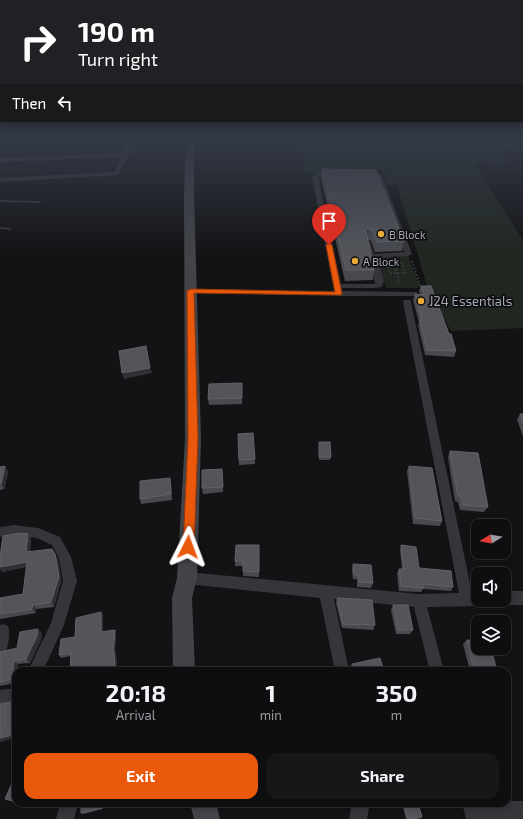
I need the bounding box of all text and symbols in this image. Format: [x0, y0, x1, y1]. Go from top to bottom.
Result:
text: 190 m [78, 14, 155, 48]
icon: right [12, 16, 64, 68]
text: Turn right [78, 48, 158, 70]
icon: left [54, 92, 76, 114]
text: Then [12, 94, 46, 112]
pin [312, 204, 346, 245]
icon: arrive [318, 210, 340, 232]
place label: B Block [389, 228, 426, 241]
marker: B Block [376, 229, 386, 239]
place label: A Block [363, 255, 400, 268]
marker: A Block [350, 256, 360, 266]
place label: J24 Essentials [429, 293, 512, 309]
marker: J24 Essentials [416, 296, 426, 306]
north arrow [471, 519, 511, 559]
map controls [471, 519, 511, 655]
position arrow [167, 526, 209, 568]
button: sound [471, 567, 511, 607]
button: layers [471, 615, 511, 655]
text: 20:18 [106, 678, 166, 707]
text: 1 [266, 678, 276, 707]
text: 350 [375, 678, 417, 707]
text: Arrival [116, 707, 156, 723]
text: min [260, 707, 282, 723]
text: m [391, 707, 402, 723]
button: Exit [24, 753, 258, 799]
button: Share [266, 753, 499, 799]

